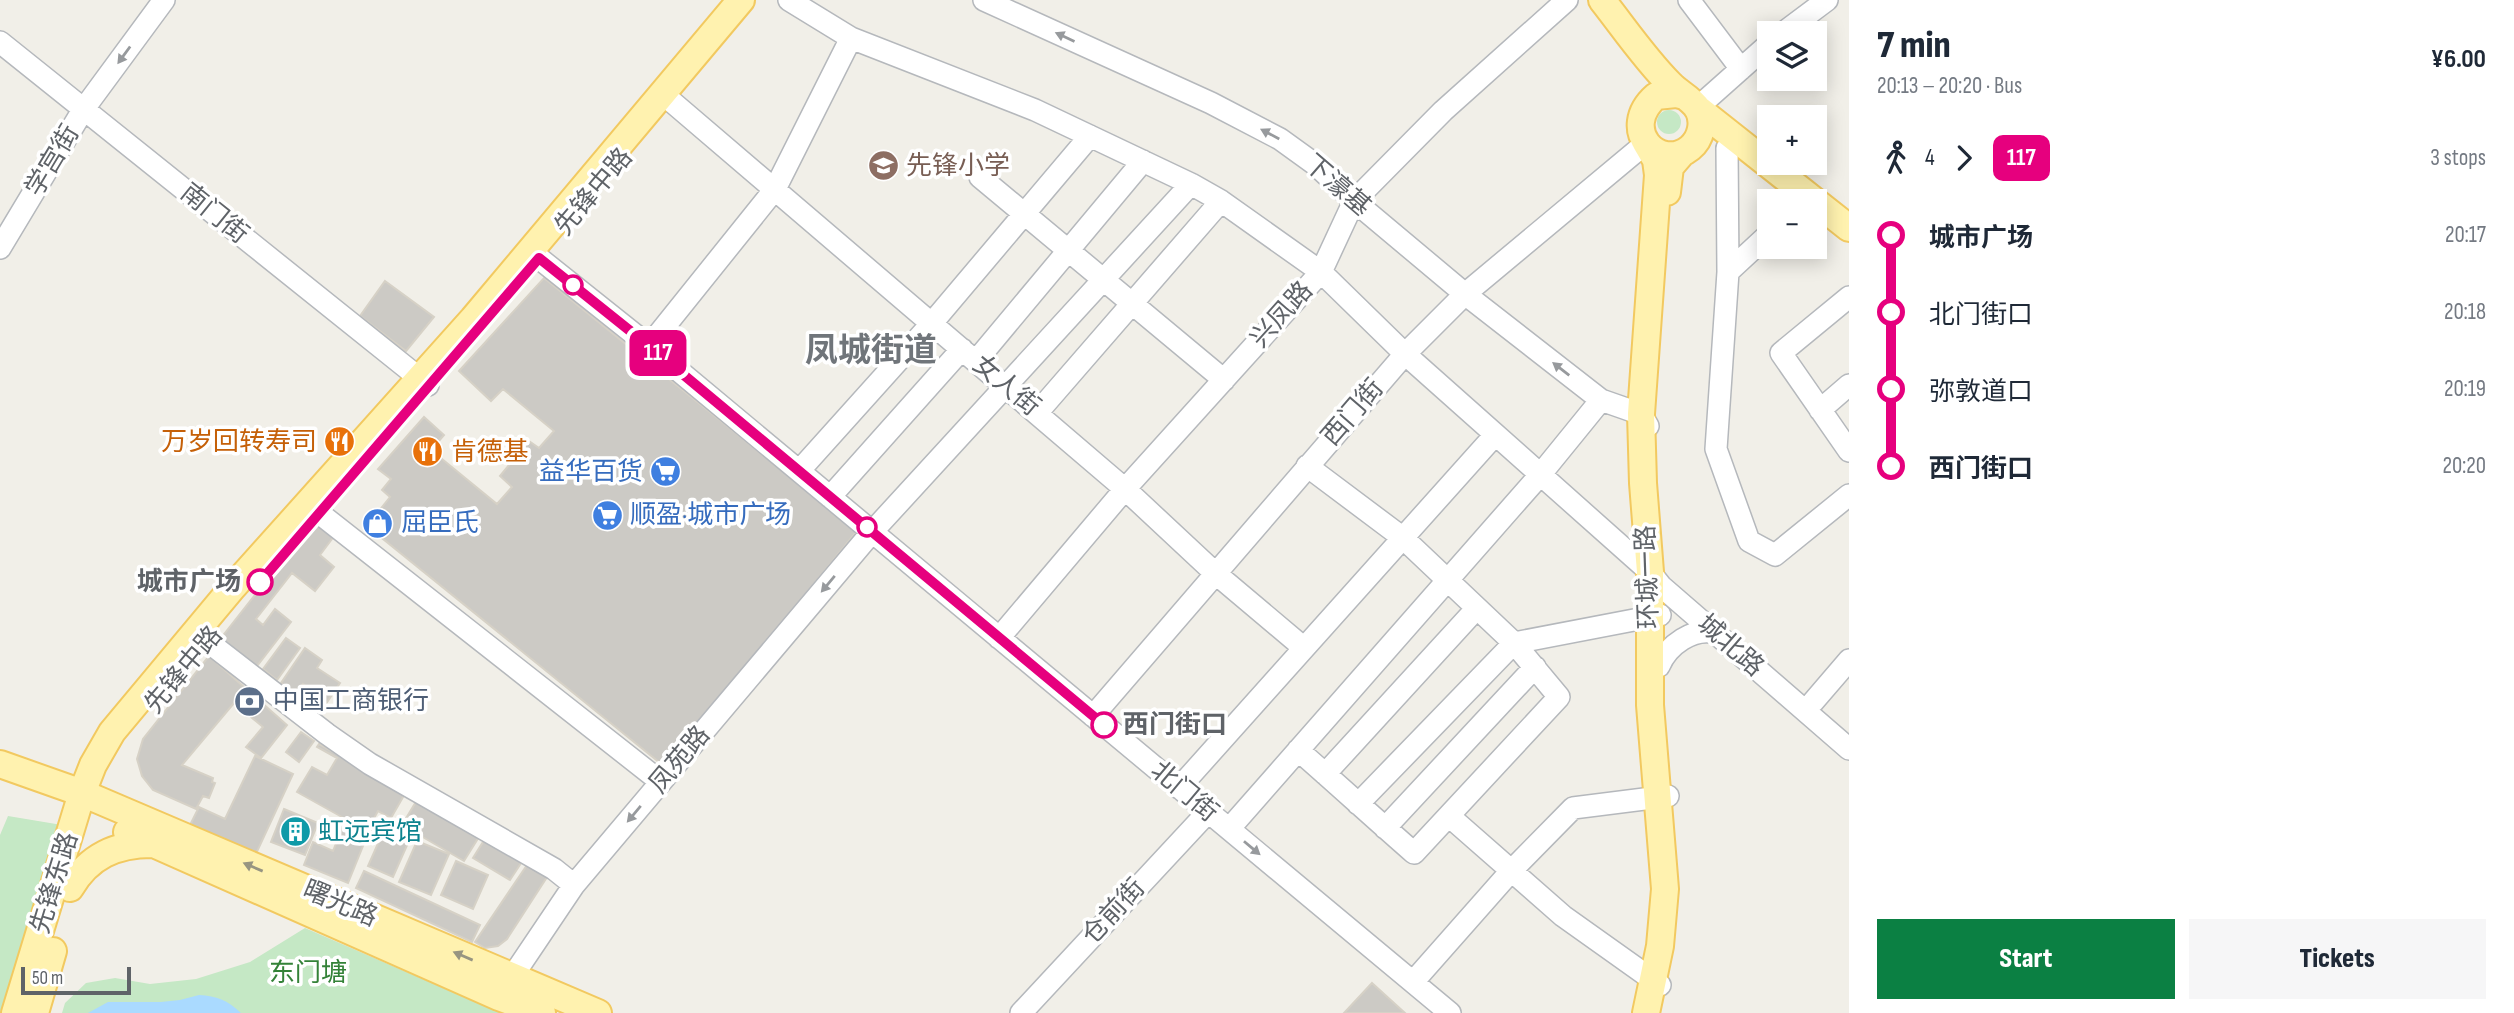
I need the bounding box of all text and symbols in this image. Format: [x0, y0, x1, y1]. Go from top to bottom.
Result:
map controls [1757, 21, 1827, 259]
button: layers [1757, 21, 1827, 91]
text: 7 min [1877, 23, 1951, 68]
one-way arrow [1054, 31, 1075, 42]
text: ¥6.00 [2431, 44, 2486, 75]
one-way arrow [117, 46, 131, 64]
text: 20:13 – 20:20 · Bus [1877, 72, 2022, 100]
button: + [1757, 105, 1827, 175]
street label: 学宫街 [20, 120, 86, 202]
one-way arrow [1260, 128, 1280, 140]
icon: walk [1877, 139, 1915, 177]
icon: forward [1945, 139, 1983, 177]
street label: 先锋中路 [549, 142, 639, 242]
text: 117 [2007, 143, 2036, 172]
text: 4 [1925, 144, 1935, 172]
text: 3 stops [2430, 144, 2486, 172]
school or university icon: 先锋小学 [866, 149, 900, 183]
street label: 下濠基 [1297, 149, 1377, 223]
place label: 先锋小学 [906, 151, 1010, 182]
street label: 南门街 [174, 177, 254, 251]
button: − [1757, 189, 1827, 259]
text: 20:17 [2445, 221, 2486, 249]
text: 城市广场 [1929, 223, 2033, 254]
unlabelled marker [563, 275, 583, 295]
street label: 兴凤路 [1244, 276, 1320, 354]
text: 20:18 [2444, 298, 2486, 326]
text: 北门街口 [1929, 300, 2033, 331]
line badge: 117 [618, 330, 698, 376]
district label: 凤城街道 [805, 331, 937, 371]
text: 117 [643, 338, 673, 367]
street label: 女人街 [966, 349, 1046, 423]
one-way arrow [1553, 362, 1571, 377]
street label: 西门街 [1316, 373, 1390, 453]
text: 20:19 [2444, 375, 2486, 403]
text: 弥敦道口 [1929, 377, 2033, 408]
restaurant icon: 万岁回转寿司 [323, 425, 357, 459]
place label: 万岁回转寿司 [161, 427, 317, 458]
restaurant icon: 肯德基 [411, 435, 445, 469]
place label: 肯德基 [451, 437, 529, 468]
text: 20:20 [2442, 452, 2486, 480]
text: 西门街口 [1929, 454, 2033, 485]
supermarket icon: 益华百货 [649, 455, 683, 489]
place label: 益华百货 [539, 457, 643, 488]
supermarket icon: 顺盈·城市广场 [590, 498, 624, 532]
place label: 顺盈·城市广场 [630, 500, 791, 531]
shop icon: 屈臣氏 [361, 506, 395, 540]
place label: 屈臣氏 [401, 508, 479, 539]
unlabelled marker [857, 517, 877, 537]
street label: 环城一路 [1631, 524, 1665, 630]
place label: 城市广场 [137, 567, 241, 598]
marker: 城市广场 [247, 569, 273, 595]
one-way arrow [820, 575, 836, 593]
street label: 城北路 [1690, 609, 1770, 683]
street label: 先锋中路 [139, 620, 229, 720]
bank icon: 中国工商银行 [233, 684, 267, 718]
place label: 中国工商银行 [273, 686, 429, 717]
place label: 西门街口 [1123, 710, 1227, 741]
marker: 西门街口 [1091, 712, 1117, 738]
street label: 凤苑路 [643, 720, 717, 800]
street label: 北门街 [1144, 755, 1224, 829]
one-way arrow [626, 805, 642, 823]
building icon: 虹远宾馆 [278, 815, 312, 849]
place label: 虹远宾馆 [318, 817, 422, 848]
street label: 先锋东路 [25, 829, 85, 937]
one-way arrow [1243, 840, 1260, 855]
one-way arrow [243, 861, 264, 872]
street label: 仓前街 [1076, 873, 1152, 951]
street label: 曙光路 [298, 874, 382, 934]
button: Start [1877, 919, 2175, 999]
button: Tickets [2189, 919, 2486, 999]
one-way arrow [452, 950, 473, 961]
park label: 东门塘 [269, 958, 347, 989]
scale bar [21, 964, 131, 996]
text: 50 m [32, 967, 63, 990]

